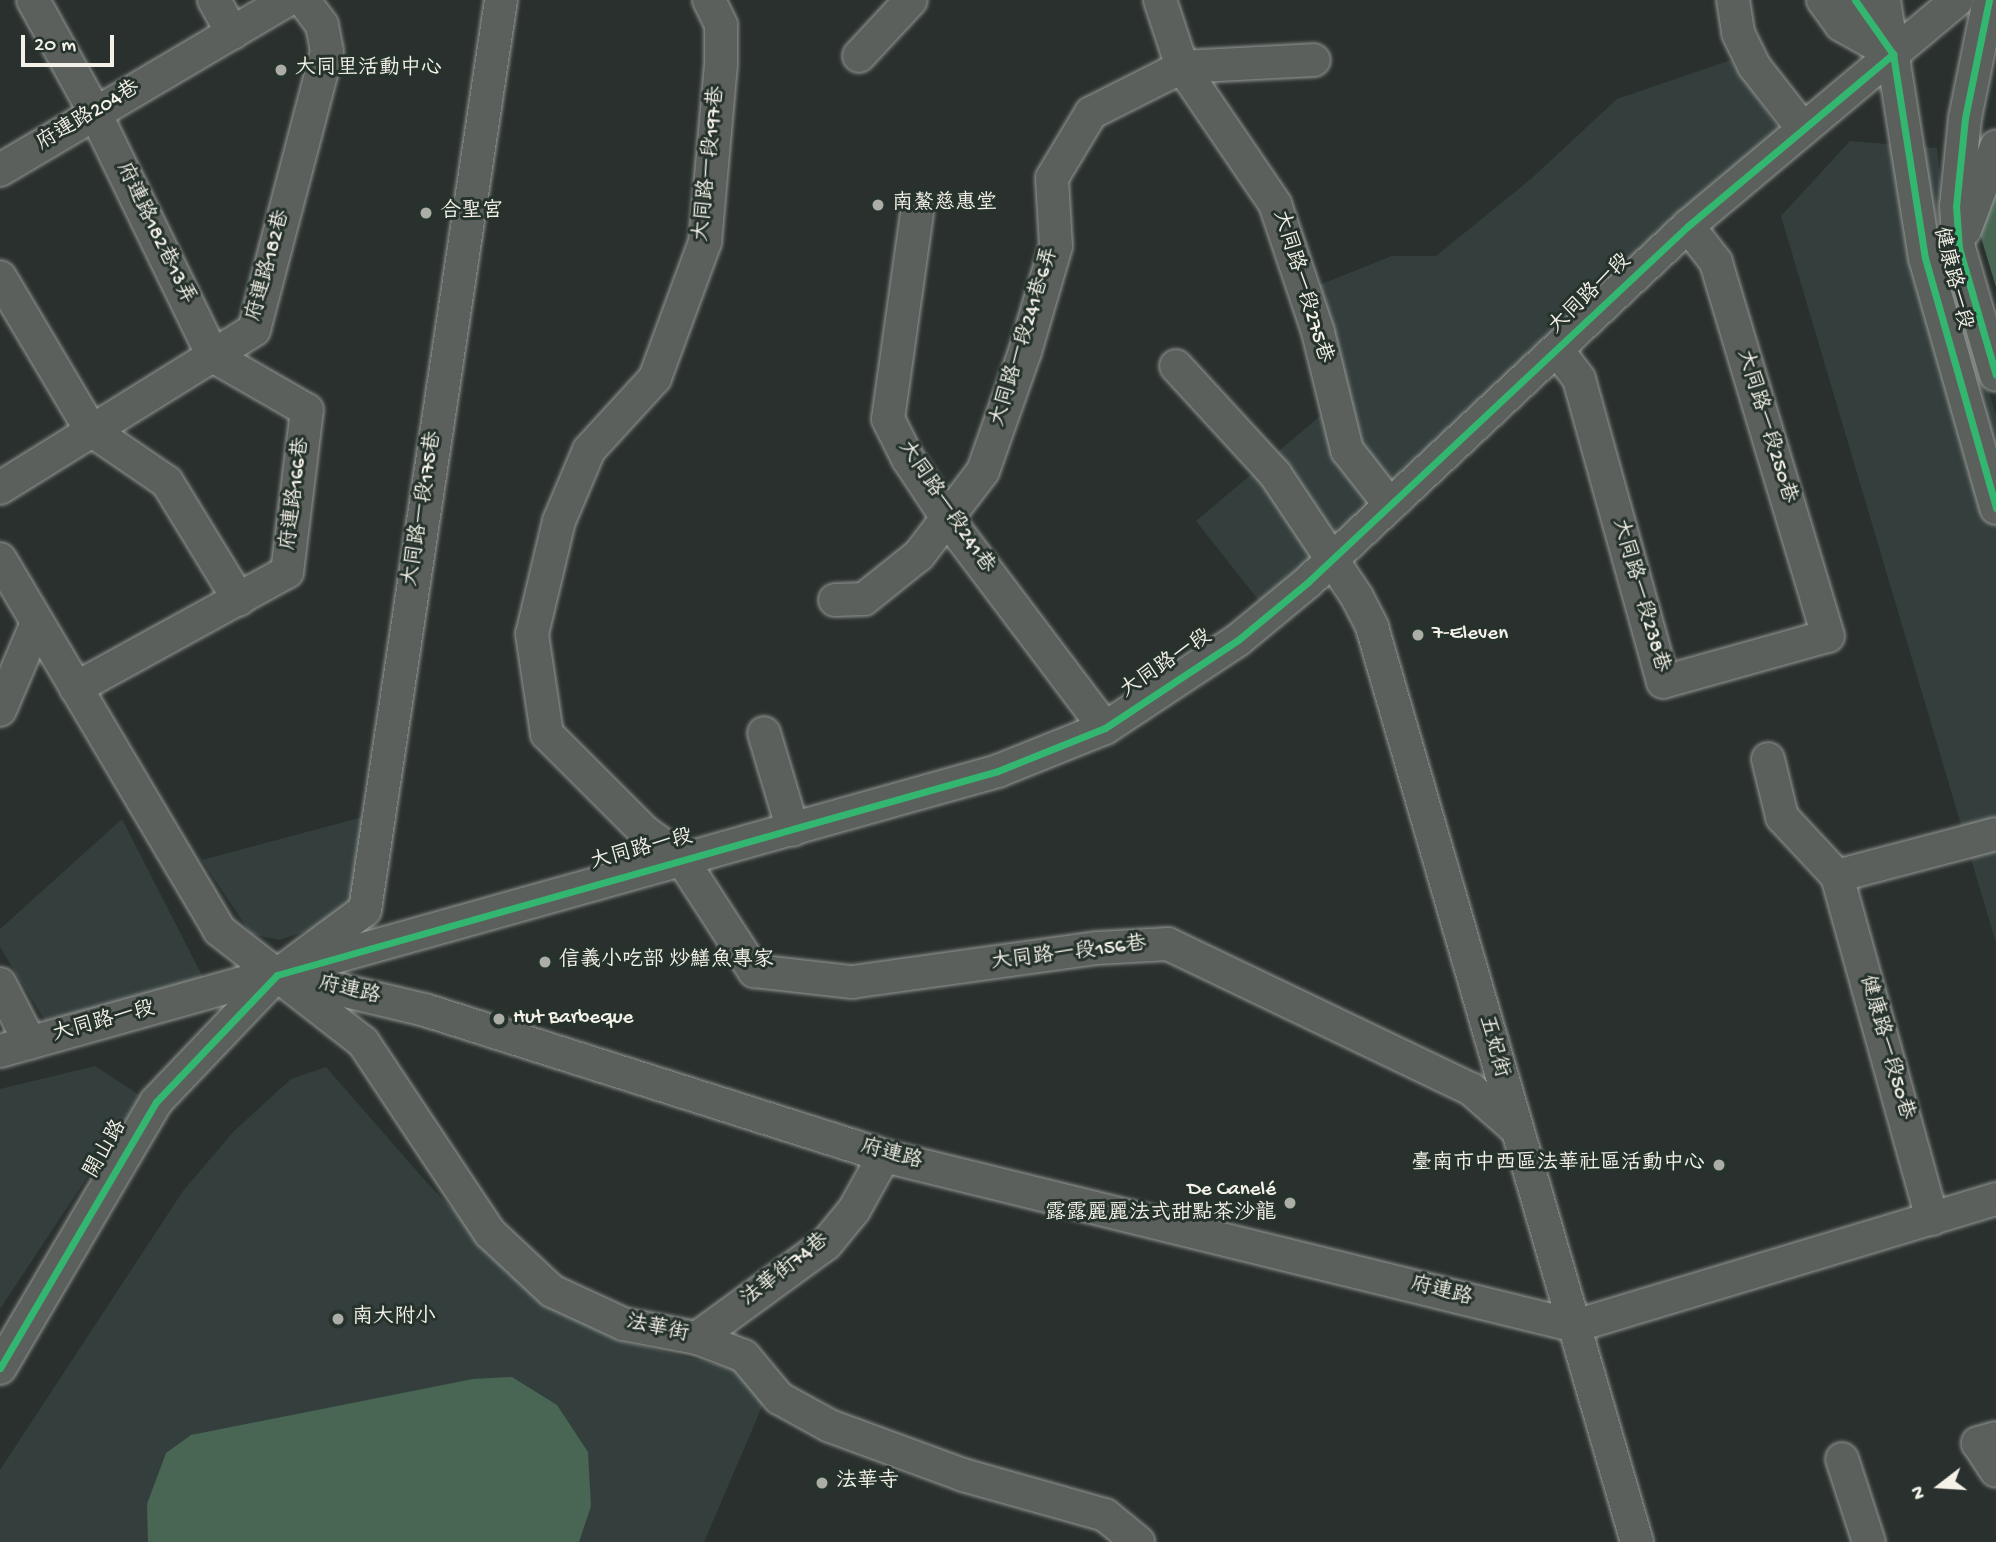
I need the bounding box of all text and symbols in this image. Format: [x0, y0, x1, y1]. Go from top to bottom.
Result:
scale bar [24, 21, 117, 65]
text: 20 m [34, 34, 76, 59]
place label: 大同里活動中心 [295, 57, 442, 83]
marker: 大同里活動中心 [273, 62, 289, 78]
street label: 府連路204巷 [33, 76, 145, 158]
street label: 大同路一段197巷 [690, 85, 732, 243]
street label: 府連路182巷13弄 [109, 159, 199, 309]
place label: 南鰲慈惠堂 [892, 192, 997, 218]
marker: 南鰲慈惠堂 [870, 197, 886, 213]
place label: 合聖宮 [440, 200, 503, 226]
marker: 合聖宮 [418, 205, 434, 221]
street label: 府連路182巷 [243, 208, 297, 324]
street label: 大同路一段275巷 [1266, 208, 1336, 366]
street label: 健康路一段 [1926, 225, 1976, 333]
street label: 大同路一段241巷6弄 [987, 244, 1065, 430]
street label: 大同路一段 [1544, 249, 1638, 341]
street label: 大同路一段250巷 [1730, 347, 1800, 507]
street label: 大同路一段175巷 [399, 430, 449, 588]
street label: 府連路166巷 [278, 436, 316, 552]
street label: 大同路一段241巷 [891, 437, 999, 579]
street label: 大同路一段238巷 [1605, 516, 1673, 676]
place label: 7-Eleven [1432, 622, 1508, 648]
street label: 大同路一段 [1116, 625, 1218, 705]
marker: 7-Eleven [1410, 627, 1426, 643]
street label: 大同路一段 [588, 825, 696, 877]
street label: 大同路一段156巷 [990, 933, 1148, 977]
place label: 信義小吃部 炒鱔魚專家 [559, 949, 774, 975]
marker: 信義小吃部 炒鱔魚專家 [537, 954, 553, 970]
street label: 府連路 [315, 973, 383, 1011]
street label: 健康路一段50巷 [1852, 973, 1918, 1123]
street label: 大同路一段 [50, 997, 158, 1049]
place label: Hut Barbeque [513, 1006, 633, 1032]
marker: Hut Barbeque [491, 1011, 507, 1027]
street label: 五妃街 [1471, 1013, 1513, 1081]
street label: 開山路 [80, 1116, 134, 1184]
street label: 府連路 [857, 1136, 925, 1176]
place label: 臺南市中西區法華社區活動中心 [1411, 1152, 1705, 1178]
marker: 臺南市中西區法華社區活動中心 [1711, 1157, 1727, 1173]
place label: De Canelé 露露麗麗法式甜點茶沙龍 [1045, 1178, 1276, 1228]
marker: De Canelé 露露麗麗法式甜點茶沙龍 [1282, 1195, 1298, 1211]
street label: 法華街74巷 [737, 1229, 835, 1313]
street label: 府連路 [1407, 1273, 1475, 1313]
place label: 南大附小 [352, 1306, 436, 1332]
marker: 南大附小 [330, 1311, 346, 1327]
street label: 法華街 [624, 1311, 690, 1349]
north arrow [1905, 1451, 1975, 1521]
place label: 法華寺 [836, 1470, 899, 1496]
marker: 法華寺 [814, 1475, 830, 1491]
text: N [1907, 1483, 1932, 1502]

